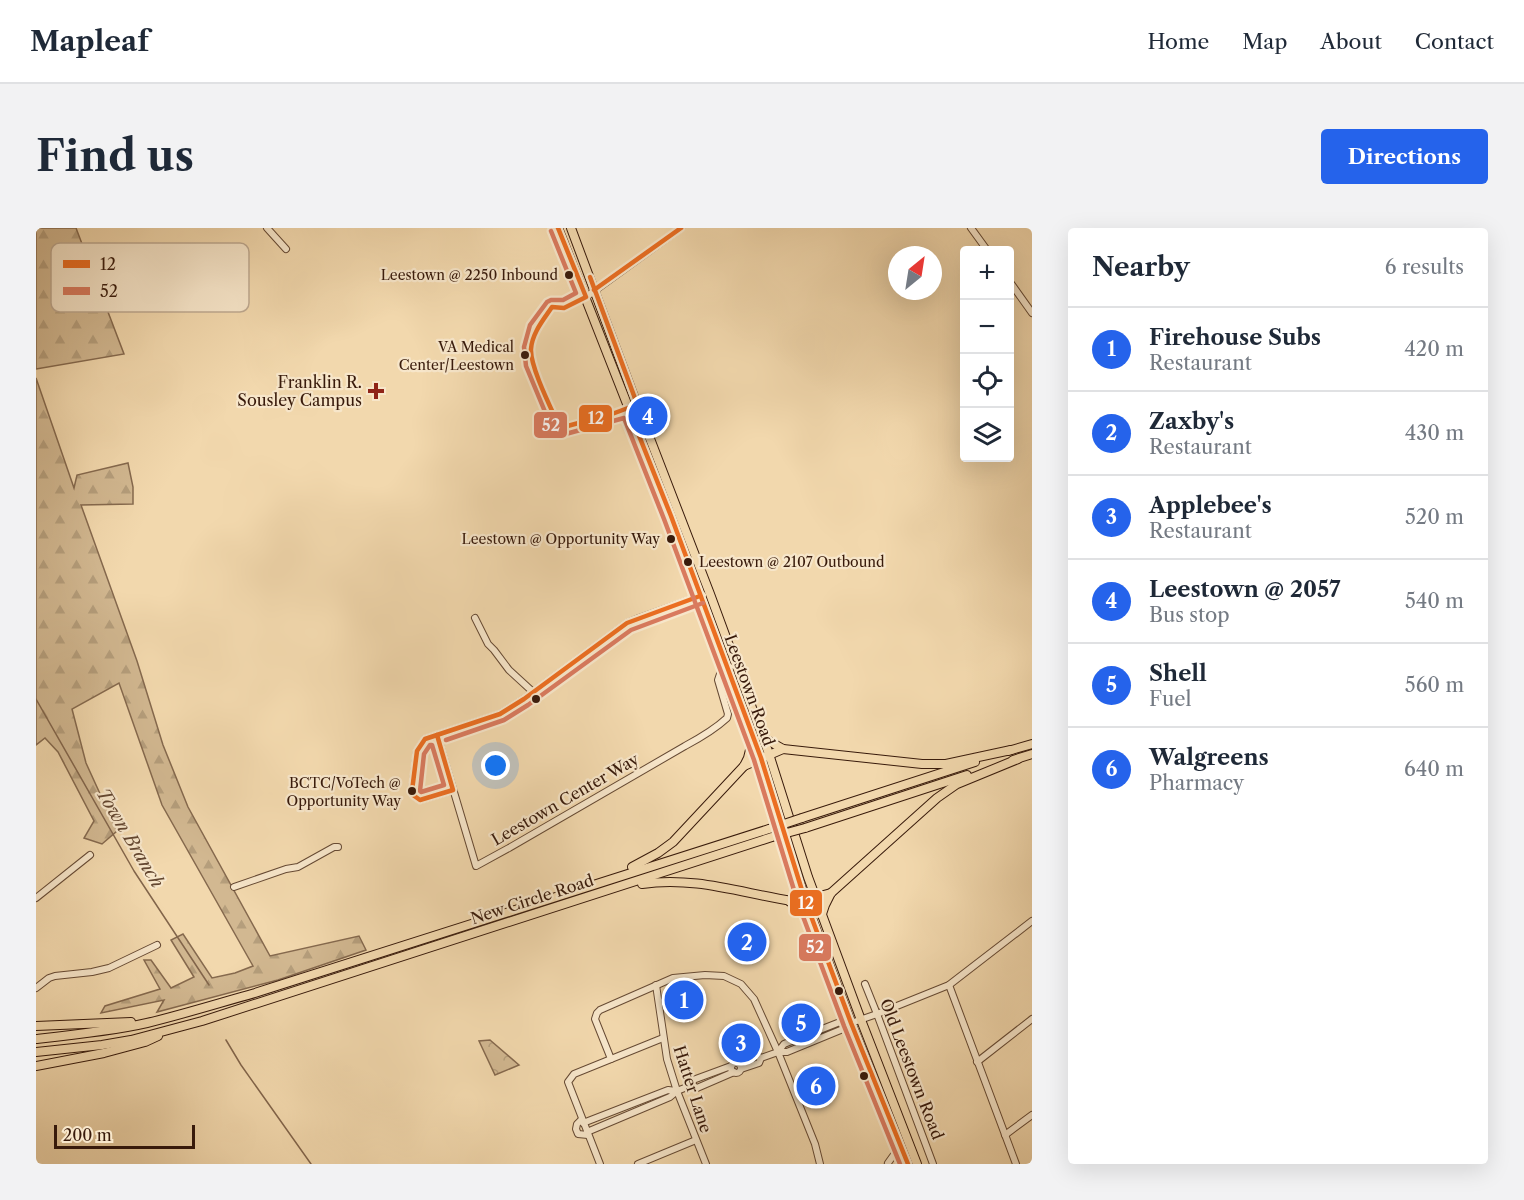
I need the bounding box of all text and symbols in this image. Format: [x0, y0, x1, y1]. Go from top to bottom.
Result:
text: Mapleaf [30, 24, 149, 58]
text: Home [1148, 29, 1209, 54]
text: Map [1242, 29, 1287, 54]
text: About [1320, 29, 1382, 54]
text: Contact [1415, 29, 1494, 54]
button: Directions [1321, 129, 1488, 184]
text: Find us [36, 130, 194, 182]
legend [51, 243, 249, 312]
north arrow [888, 246, 942, 300]
map controls [960, 246, 1014, 462]
button: + [960, 246, 1014, 300]
text: Nearby [1092, 251, 1190, 283]
text: 12 [100, 254, 116, 274]
text: 6 results [1385, 255, 1464, 279]
place label: Leestown @ 2250 Inbound [381, 266, 558, 284]
marker: Leestown @ 2250 Inbound [563, 269, 575, 281]
text: 52 [100, 281, 118, 301]
button: − [960, 300, 1014, 354]
text: Firehouse Subs [1149, 324, 1321, 351]
text: 1 [1107, 337, 1116, 361]
text: 420 m [1404, 337, 1464, 361]
place label: VA Medical Center/Leestown [399, 338, 514, 374]
marker: VA Medical Center/Leestown [519, 349, 531, 361]
text: Restaurant [1149, 351, 1252, 375]
button: locate [960, 354, 1014, 408]
place label: Franklin R. Sousley Campus [237, 372, 362, 410]
marker: Franklin R. Sousley Campus [367, 382, 385, 400]
pin: 4 [628, 394, 668, 438]
line badge: 12 [578, 404, 613, 433]
text: 12 [588, 408, 604, 428]
button: layers [960, 408, 1014, 462]
text: Zaxby's [1149, 408, 1234, 435]
line badge: 52 [533, 411, 568, 439]
text: 52 [542, 415, 560, 435]
text: 2 [1106, 421, 1117, 445]
text: 430 m [1405, 421, 1464, 445]
text: Restaurant [1149, 435, 1252, 459]
text: Applebee's [1149, 492, 1272, 519]
text: 3 [1106, 505, 1117, 529]
text: 520 m [1405, 505, 1464, 529]
text: Restaurant [1149, 519, 1252, 543]
place label: Leestown @ Opportunity Way [462, 530, 660, 548]
marker: Leestown @ Opportunity Way [665, 533, 677, 545]
place label: Leestown @ 2107 Outbound [699, 553, 885, 571]
marker: Leestown @ 2107 Outbound [682, 556, 694, 568]
text: Leestown @ 2057 [1149, 576, 1341, 603]
text: 4 [1106, 589, 1117, 613]
text: 540 m [1405, 589, 1464, 613]
text: Bus stop [1149, 603, 1230, 627]
street label: Leestown Road [721, 631, 780, 749]
text: Shell [1149, 660, 1207, 687]
text: 5 [1106, 673, 1117, 697]
text: 560 m [1405, 673, 1464, 697]
text: Fuel [1149, 687, 1191, 711]
unlabelled marker [530, 693, 542, 705]
text: Walgreens [1149, 744, 1269, 771]
street label: Leestown Center Way [488, 748, 643, 849]
your location [481, 751, 510, 780]
text: 6 [1106, 757, 1117, 781]
text: 640 m [1404, 757, 1464, 781]
text: Pharmacy [1149, 771, 1244, 795]
place label: BCTC/VoTech @ Opportunity Way [287, 774, 401, 810]
water label: Town Branch [92, 784, 168, 892]
marker: BCTC/VoTech @ Opportunity Way [406, 785, 418, 797]
street label: New Circle Road [468, 870, 596, 928]
line badge: 12 [789, 889, 823, 917]
text: 12 [798, 893, 814, 913]
pin: 2 [728, 920, 766, 964]
line badge: 52 [798, 933, 832, 962]
text: 52 [806, 937, 824, 957]
pin: 1 [664, 978, 704, 1022]
unlabelled marker [833, 985, 845, 997]
street label: Old Leestown Road [876, 996, 948, 1143]
pin: 5 [782, 1000, 820, 1046]
pin: 3 [722, 1020, 760, 1066]
street label: Hatter Lane [669, 1043, 717, 1135]
pin: 6 [796, 1064, 836, 1108]
unlabelled marker [858, 1070, 870, 1082]
scale bar [54, 1122, 195, 1150]
text: 200 m [63, 1125, 112, 1145]

